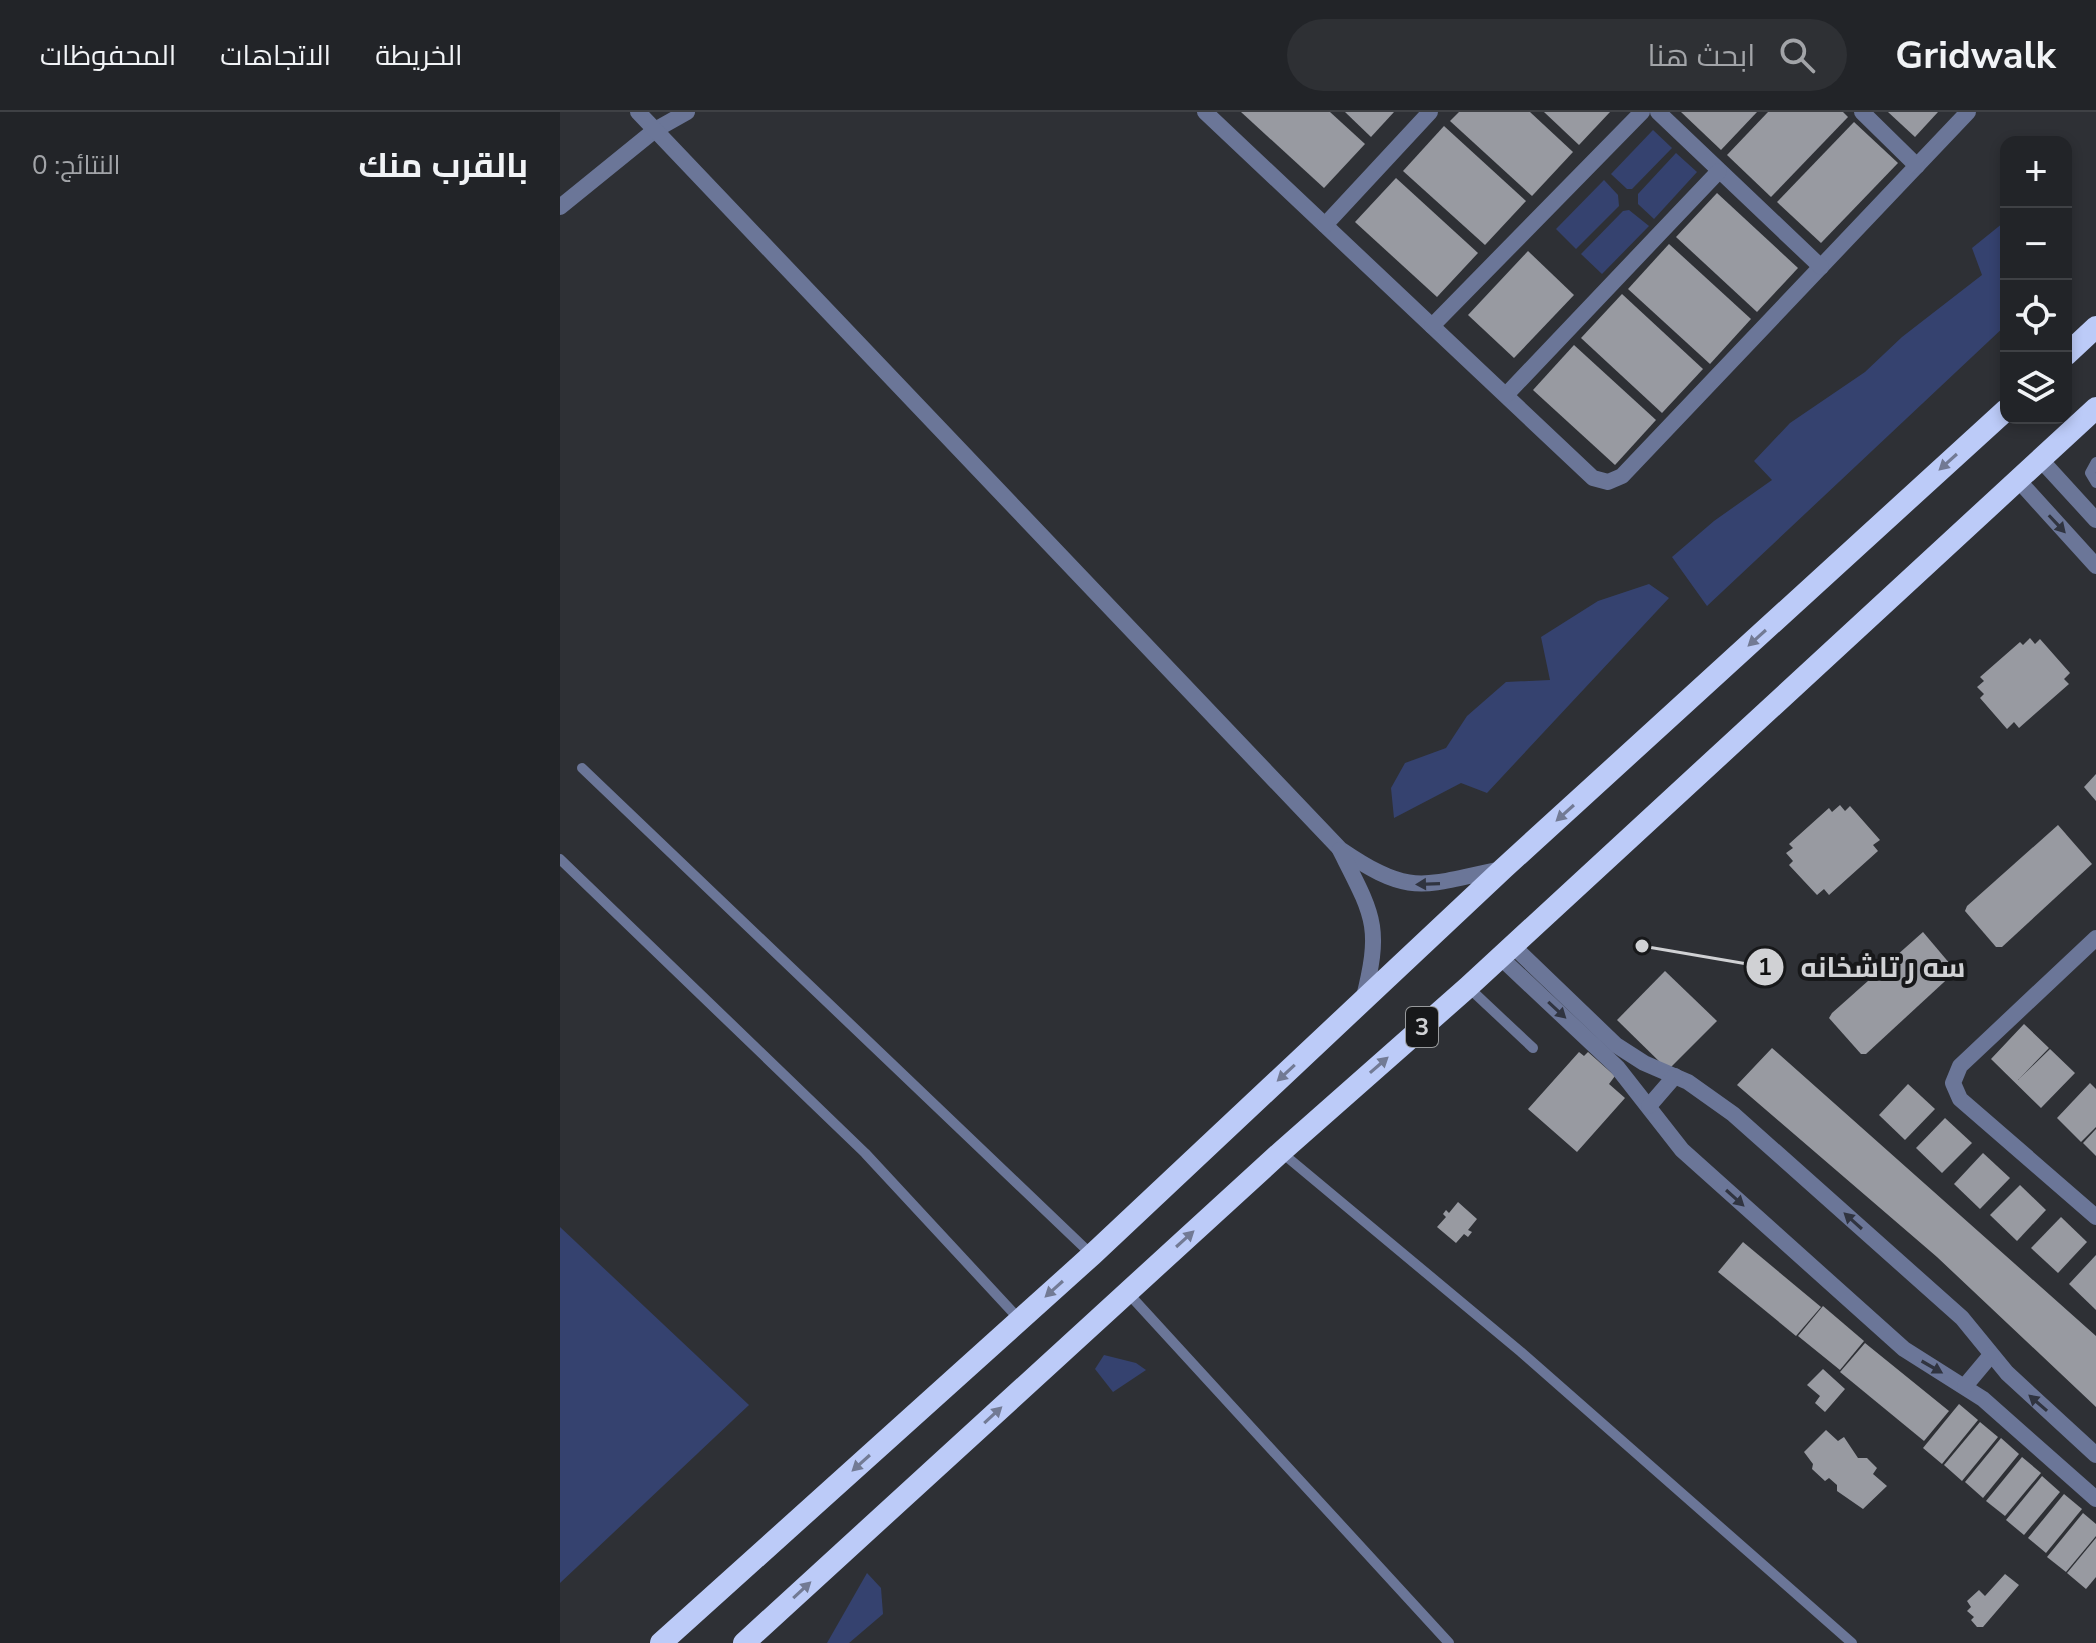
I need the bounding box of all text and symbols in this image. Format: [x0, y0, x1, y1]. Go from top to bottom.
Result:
search box [1287, 19, 1847, 91]
text: Gridwalk [1895, 30, 2056, 81]
icon: search [1775, 33, 1819, 77]
text: ابحث هنا [1647, 36, 1755, 77]
text: المحفوظات [40, 37, 176, 75]
text: الاتجاهات [220, 37, 331, 75]
text: الخريطة [375, 37, 463, 75]
map controls [2000, 136, 2072, 424]
button: + [2000, 136, 2072, 208]
text: بالقرب منك [358, 143, 528, 189]
text: النتائج: 0 [32, 148, 121, 183]
button: − [2000, 208, 2072, 280]
button: locate [2000, 280, 2072, 352]
button: layers [2000, 352, 2072, 424]
one-way arrow [1939, 453, 1958, 471]
one-way arrow [2048, 514, 2066, 533]
one-way arrow [1747, 628, 1766, 646]
one-way arrow [1555, 804, 1575, 821]
one-way arrow [1415, 877, 1440, 890]
callout: سه ر تاشخانه [1745, 941, 1982, 993]
text: سه ر تاشخانه [1800, 949, 1966, 987]
text: 1 [1758, 951, 1772, 983]
one-way arrow [1547, 1001, 1566, 1019]
road number: 3 [1406, 1007, 1438, 1047]
one-way arrow [1369, 1057, 1388, 1075]
one-way arrow [1276, 1064, 1295, 1082]
one-way arrow [1726, 1188, 1745, 1206]
one-way arrow [1843, 1213, 1863, 1230]
one-way arrow [1175, 1230, 1194, 1248]
one-way arrow [1045, 1279, 1064, 1297]
one-way arrow [1921, 1360, 1943, 1374]
one-way arrow [2028, 1395, 2048, 1412]
one-way arrow [984, 1406, 1003, 1424]
one-way arrow [852, 1453, 871, 1471]
one-way arrow [792, 1582, 811, 1600]

